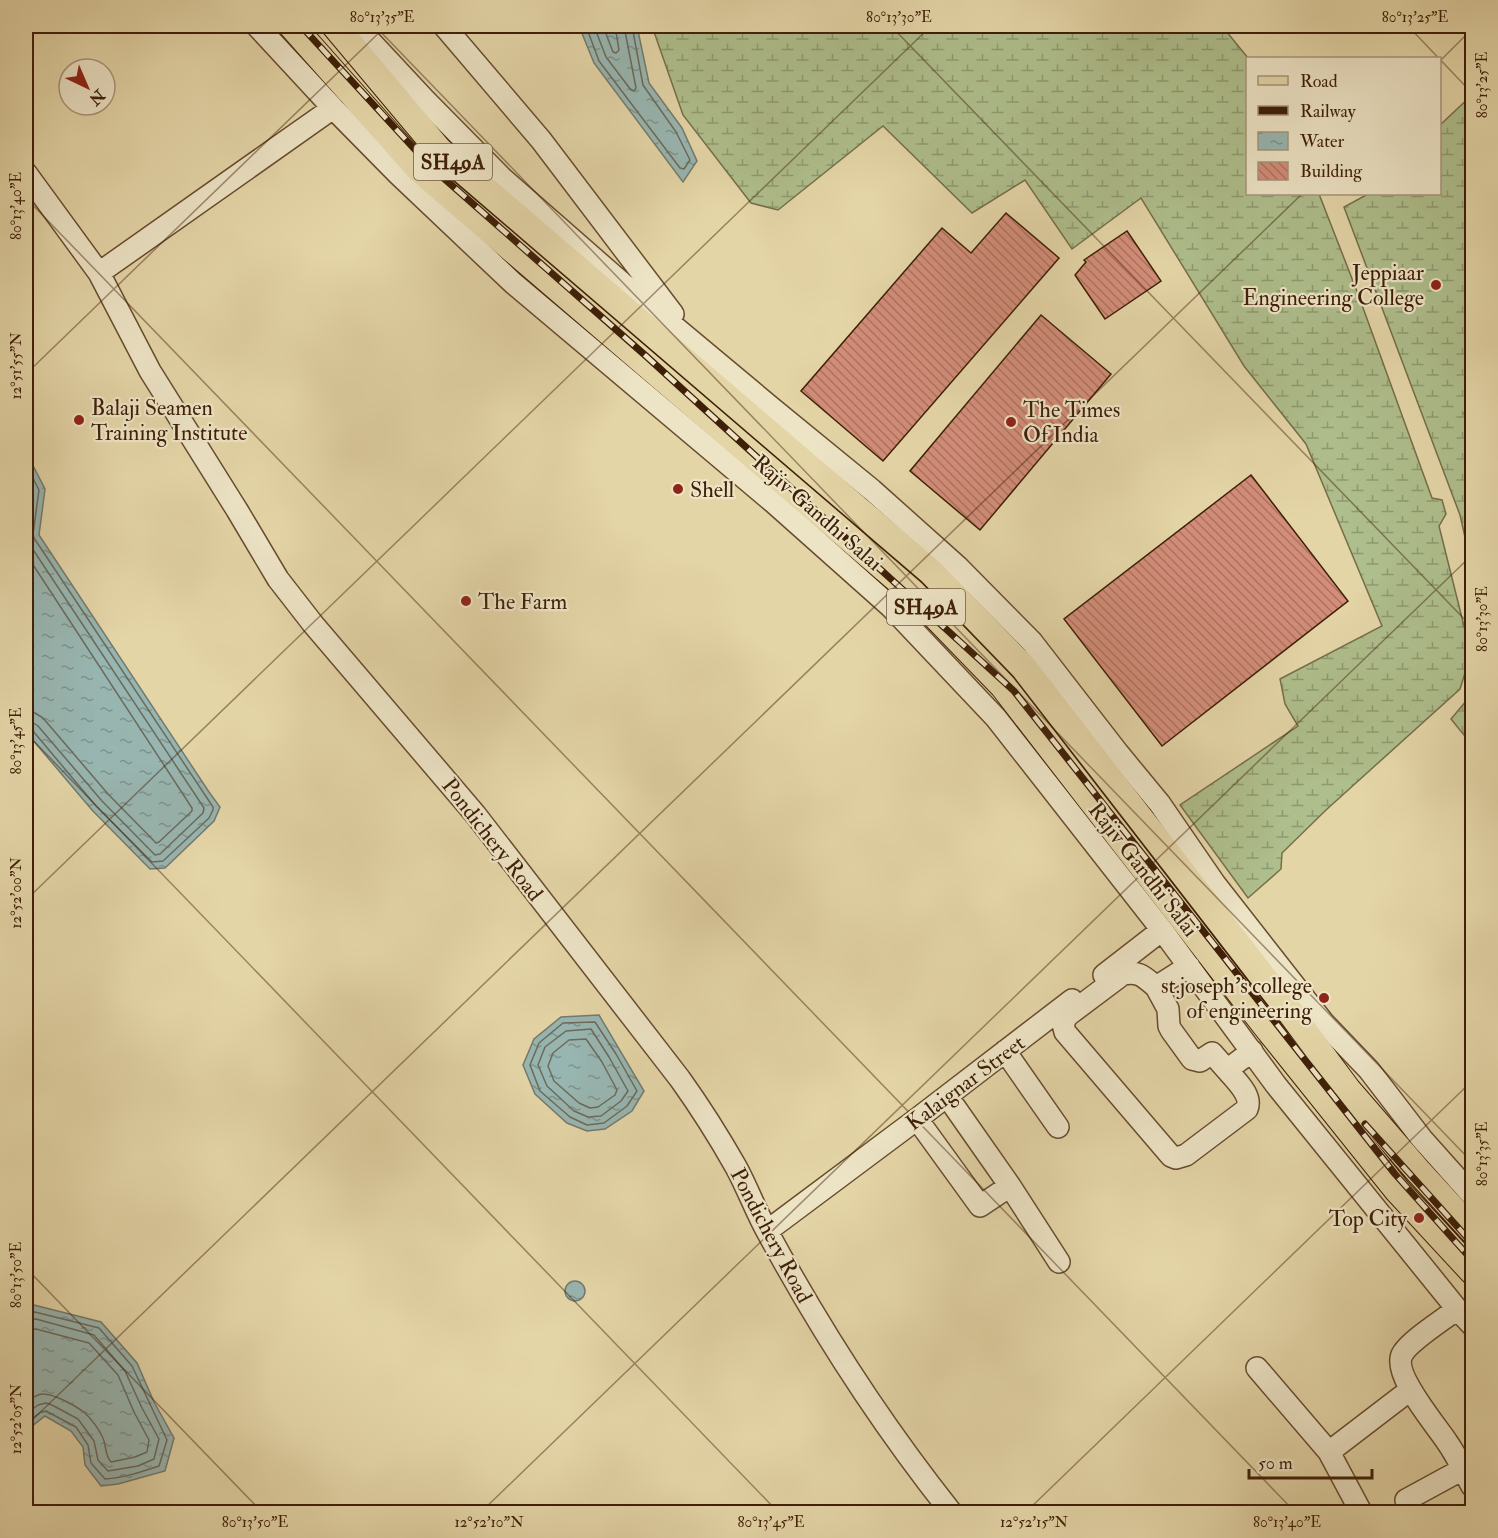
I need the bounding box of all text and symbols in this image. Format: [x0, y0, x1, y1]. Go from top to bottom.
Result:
text: 80°13'35"E [350, 8, 415, 27]
text: 80°13'30"E [866, 8, 932, 27]
text: 80°13'25"E [1382, 8, 1448, 27]
text: 80°13'25"E [1473, 52, 1492, 118]
north arrow [57, 57, 117, 117]
legend [1246, 57, 1441, 195]
text: Road [1300, 70, 1338, 93]
text: N [84, 84, 110, 110]
text: Railway [1300, 100, 1357, 123]
text: Water [1299, 130, 1344, 153]
road number: SH49A [414, 144, 492, 180]
text: Building [1300, 160, 1363, 183]
text: 80°13'40"E [7, 172, 26, 240]
place label: Jeppiaar Engineering College [1243, 259, 1425, 312]
marker: Jeppiaar Engineering College [1429, 278, 1443, 292]
text: 12°51'55"N [7, 332, 26, 400]
place label: Balaji Seamen Training Institute [91, 394, 247, 447]
place label: The Times Of India [1023, 396, 1120, 449]
marker: Balaji Seamen Training Institute [72, 413, 86, 427]
marker: The Times Of India [1004, 415, 1018, 429]
street label: Rajiv Gandhi Salai [747, 449, 888, 577]
place label: Shell [690, 476, 735, 504]
marker: Shell [671, 482, 685, 496]
text: 80°13'30"E [1473, 586, 1492, 652]
place label: The Farm [478, 588, 567, 616]
road number: SH49A [887, 589, 965, 625]
marker: The Farm [459, 594, 473, 608]
text: 80°13'45"E [7, 707, 26, 775]
street label: Pondichery Road [435, 772, 549, 907]
street label: Rajiv Gandhi Salai [1082, 797, 1205, 943]
text: 12°52'00"N [7, 857, 26, 929]
place label: st.joseph's college of engineering [1161, 972, 1313, 1025]
marker: st.joseph's college of engineering [1317, 991, 1331, 1005]
street label: Kalaignar Street [900, 1029, 1031, 1137]
text: 80°13'35"E [1473, 1121, 1492, 1186]
street label: Pondichery Road [724, 1163, 818, 1308]
place label: Top City [1329, 1205, 1407, 1234]
marker: Top City [1412, 1211, 1426, 1225]
text: 80°13'50"E [7, 1242, 26, 1308]
text: 12°52'05"N [7, 1383, 26, 1454]
scale bar [1249, 1442, 1372, 1480]
text: 50 m [1258, 1452, 1293, 1475]
text: 80°13'50"E [222, 1513, 288, 1532]
text: 12°52'10"N [454, 1513, 524, 1532]
text: 80°13'45"E [737, 1513, 805, 1532]
text: 12°52'15"N [1000, 1513, 1069, 1532]
text: 80°13'40"E [1253, 1513, 1321, 1532]

